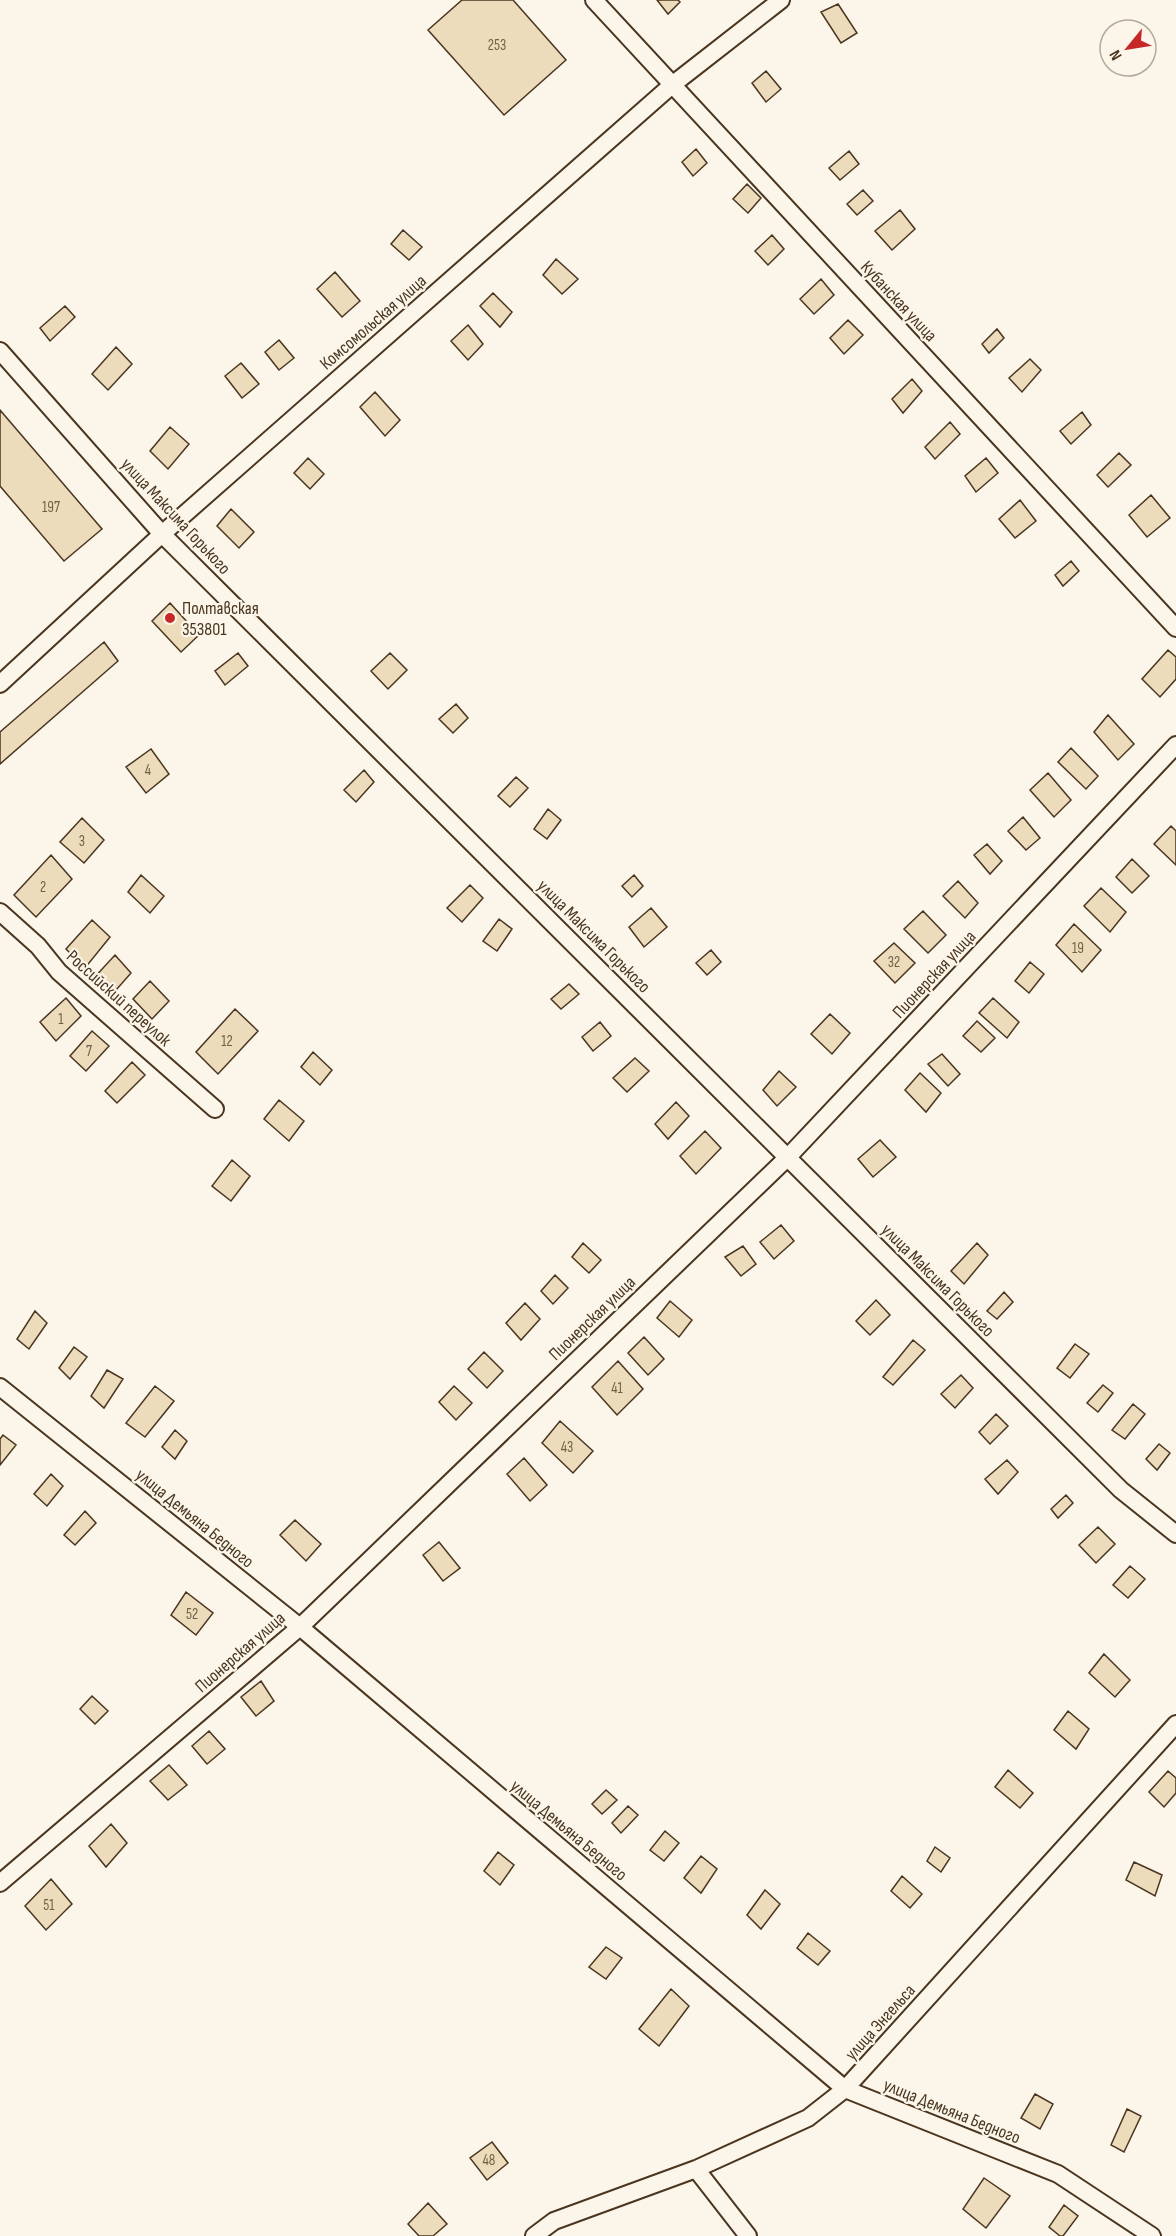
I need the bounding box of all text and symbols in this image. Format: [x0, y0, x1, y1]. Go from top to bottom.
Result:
north arrow [1098, 18, 1158, 78]
house number: 253 [488, 36, 506, 55]
text: N [1106, 46, 1127, 63]
street label: Кубанская улица [856, 257, 941, 346]
street label: Комсомольская улица [316, 270, 431, 374]
street label: улица Максима Горького [116, 454, 235, 579]
house number: 197 [42, 498, 60, 517]
place label: Полтавская 353801 [182, 598, 259, 640]
marker: Полтавская 353801 [163, 611, 177, 625]
house number: 4 [145, 761, 151, 780]
house number: 3 [79, 832, 85, 851]
street label: улица Максима Горького [533, 876, 654, 997]
house number: 2 [40, 878, 46, 897]
street label: Пионерская улица [888, 926, 980, 1023]
house number: 19 [1072, 939, 1084, 958]
street label: Российский переулок [62, 946, 175, 1051]
house number: 32 [888, 953, 900, 972]
house number: 1 [58, 1010, 64, 1029]
house number: 12 [221, 1032, 233, 1051]
house number: 7 [86, 1042, 92, 1061]
street label: улица Максима Горького [877, 1220, 998, 1341]
street label: Пионерская улица [545, 1272, 640, 1365]
house number: 41 [611, 1379, 624, 1398]
house number: 43 [561, 1438, 573, 1457]
street label: улица Демьяна Бедного [131, 1464, 258, 1572]
house number: 52 [186, 1605, 198, 1624]
street label: Пионерская улица [191, 1608, 290, 1697]
street label: улица Демьяна Бедного [506, 1776, 631, 1885]
house number: 51 [43, 1896, 55, 1915]
street label: улица Энгельса [841, 1980, 920, 2065]
street label: улица Демьяна Бедного [880, 2074, 1023, 2148]
house number: 48 [483, 2151, 495, 2170]

